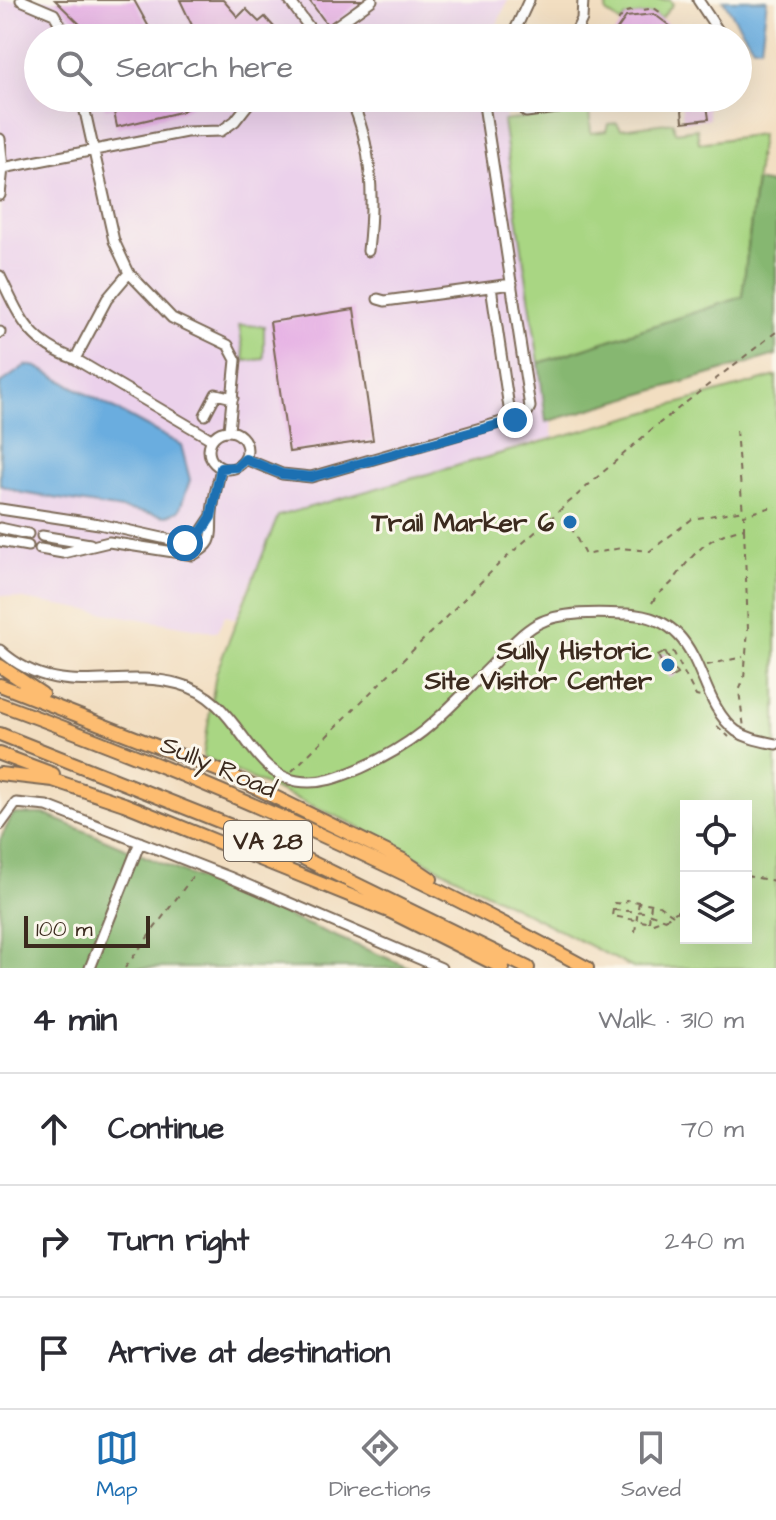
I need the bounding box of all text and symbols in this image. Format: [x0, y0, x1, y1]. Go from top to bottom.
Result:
search box [24, 24, 752, 112]
icon: search [52, 46, 96, 90]
text: Search here [116, 47, 293, 89]
route end [497, 402, 533, 438]
place label: Trail Marker 6 [371, 505, 555, 541]
marker: Trail Marker 6 [561, 513, 579, 531]
route start [167, 525, 203, 561]
place label: Sully Historic Site Visitor Center [424, 633, 653, 699]
marker: Sully Historic Site Visitor Center [659, 656, 677, 674]
street label: Sully Road [154, 726, 282, 809]
map controls [680, 800, 752, 944]
button: locate [680, 800, 752, 872]
road number: VA 28 [224, 821, 312, 861]
button: layers [680, 872, 752, 944]
scale bar [24, 912, 150, 948]
text: 100 m [36, 914, 93, 945]
text: 4 min [32, 996, 117, 1044]
text: Walk · 310 m [598, 1002, 744, 1038]
icon: ahead [32, 1107, 76, 1151]
text: Continue [108, 1108, 224, 1150]
text: 70 m [681, 1111, 744, 1147]
icon: right [32, 1219, 76, 1263]
text: Turn right [108, 1220, 249, 1262]
text: 240 m [664, 1223, 744, 1259]
icon: arrive [32, 1331, 76, 1375]
text: Arrive at destination [108, 1332, 390, 1374]
tab: Map [95, 1426, 139, 1505]
tab: Directions [329, 1426, 431, 1505]
tab: Saved [621, 1426, 681, 1505]

